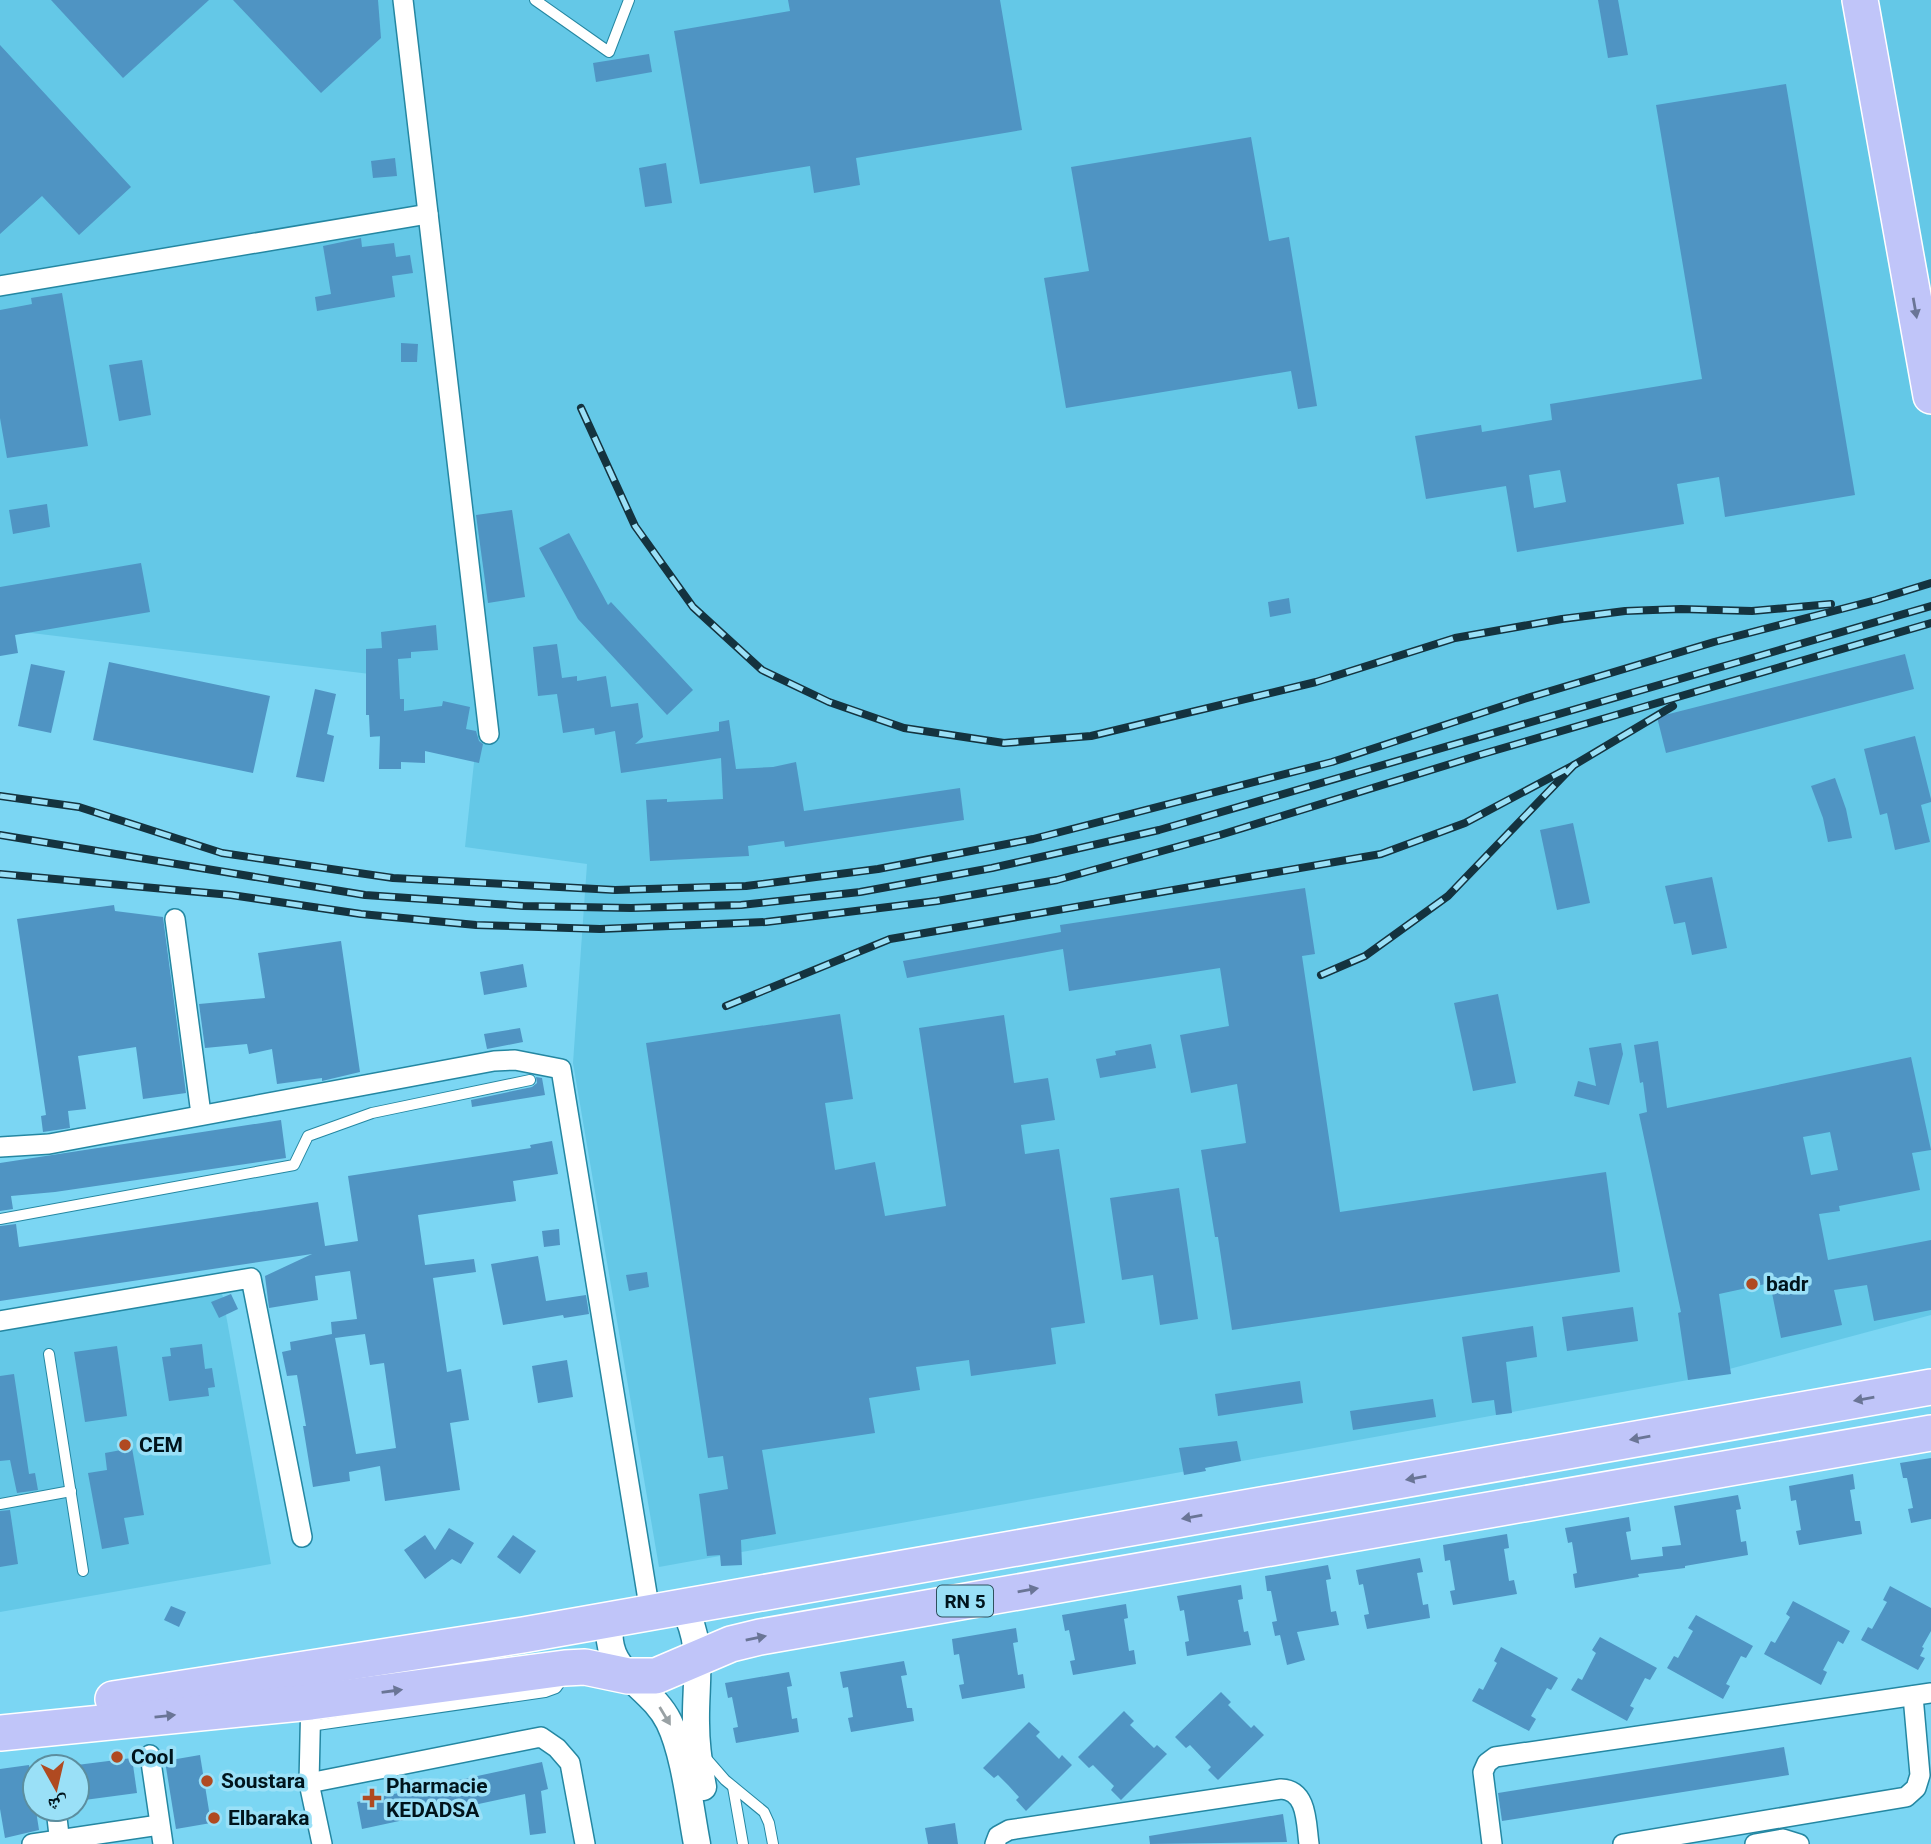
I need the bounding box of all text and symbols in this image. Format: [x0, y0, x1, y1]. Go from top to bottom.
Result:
one-way arrow [1910, 297, 1921, 319]
place label: badr [1766, 1272, 1809, 1296]
marker: badr [1744, 1276, 1760, 1292]
one-way arrow [1853, 1393, 1875, 1404]
place label: CEM [139, 1433, 183, 1457]
one-way arrow [1629, 1433, 1651, 1444]
marker: CEM [117, 1437, 133, 1453]
one-way arrow [1405, 1472, 1427, 1483]
one-way arrow [1181, 1512, 1203, 1523]
one-way arrow [1017, 1584, 1039, 1595]
road number: RN 5 [937, 1586, 993, 1616]
one-way arrow [745, 1632, 767, 1643]
one-way arrow [381, 1686, 403, 1697]
one-way arrow [658, 1707, 671, 1726]
one-way arrow [155, 1711, 177, 1722]
place label: Cool [131, 1745, 174, 1769]
marker: Cool [109, 1749, 125, 1765]
north arrow [21, 1753, 91, 1823]
place label: Soustara [221, 1769, 305, 1793]
marker: Soustara [199, 1773, 215, 1789]
place label: Pharmacie KEDADSA [386, 1774, 488, 1822]
marker: Pharmacie KEDADSA [364, 1790, 380, 1806]
text: ش [47, 1792, 70, 1817]
place label: Elbaraka [228, 1806, 309, 1830]
marker: Elbaraka [206, 1810, 222, 1826]

